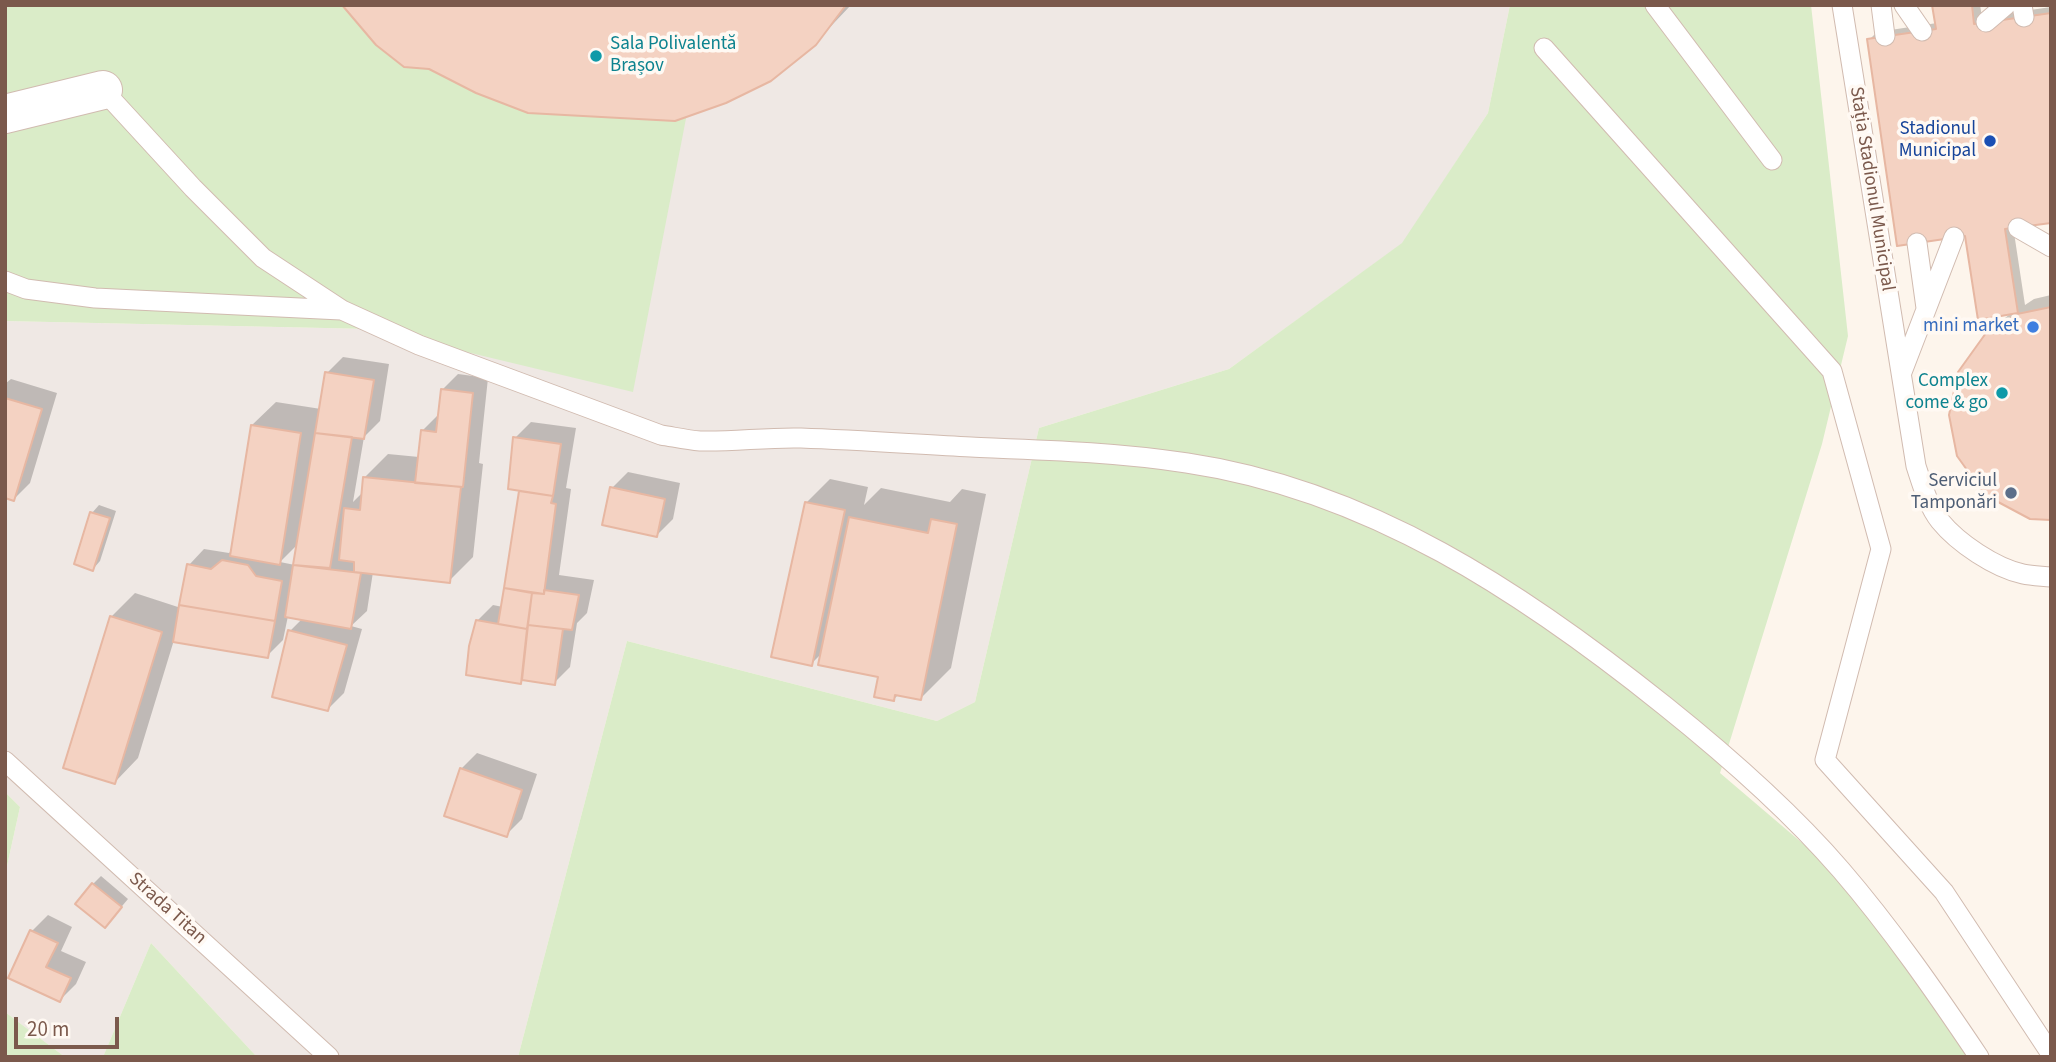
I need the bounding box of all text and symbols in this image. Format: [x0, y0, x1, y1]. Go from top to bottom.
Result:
place label: Sala Polivalentă Brașov [610, 34, 736, 78]
marker: Sala Polivalentă Brașov [588, 48, 604, 64]
street label: Stația Stadionul Municipal [1844, 85, 1898, 293]
place label: Stadionul Municipal [1899, 119, 1976, 163]
marker: Stadionul Municipal [1982, 133, 1998, 149]
place label: mini market [1923, 316, 2019, 338]
marker: mini market [2025, 319, 2041, 335]
place label: Complex come & go [1905, 371, 1988, 415]
marker: Complex come & go [1994, 385, 2010, 401]
place label: Serviciul Tamponări [1911, 471, 1997, 515]
marker: Serviciul Tamponări [2003, 485, 2019, 501]
street label: Strada Titan [123, 868, 211, 950]
scale bar [18, 1002, 122, 1046]
text: 20 m [27, 1014, 69, 1044]

